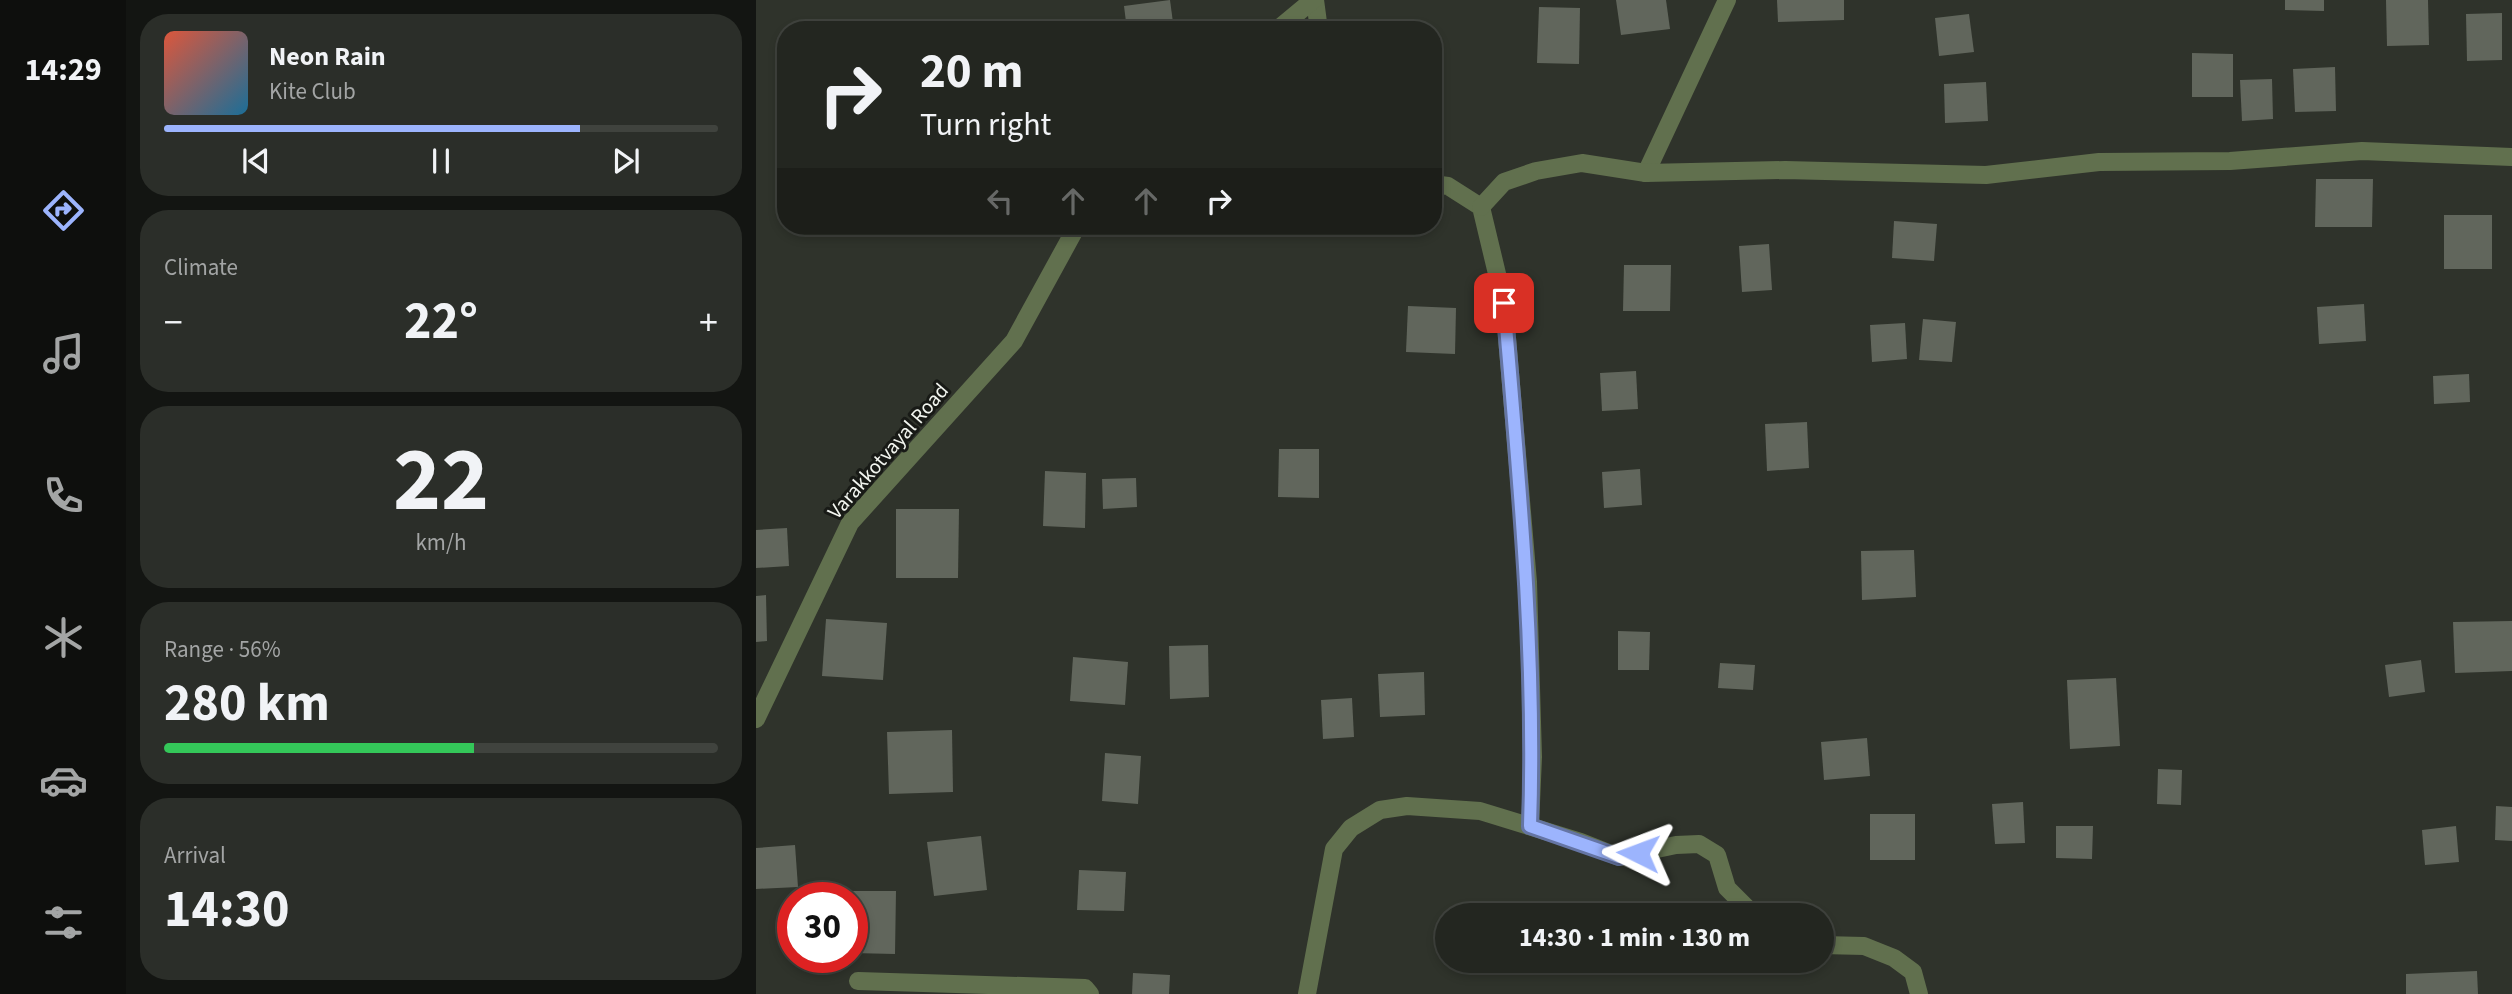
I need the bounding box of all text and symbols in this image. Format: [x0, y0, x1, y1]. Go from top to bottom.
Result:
text: 20 m [920, 37, 1024, 107]
text: Neon Rain [269, 38, 386, 75]
text: 14:29 [24, 47, 102, 93]
icon: right [805, 49, 896, 140]
text: Kite Club [269, 75, 356, 108]
text: Turn right [920, 102, 1051, 148]
icon: previous [237, 142, 275, 180]
icon: pause [422, 142, 460, 180]
icon: next [607, 142, 645, 180]
icon: left [981, 182, 1019, 220]
icon: ahead [1054, 182, 1092, 220]
icon: ahead [1127, 182, 1165, 220]
icon: right [1200, 182, 1238, 220]
icon: directions [39, 186, 88, 235]
text: Climate [164, 251, 238, 284]
pin [1474, 273, 1534, 333]
icon: arrive [1485, 284, 1523, 322]
text: 22° [404, 285, 478, 359]
text: − [164, 296, 183, 350]
text: + [699, 296, 718, 350]
icon: music [39, 329, 88, 378]
street label: Varakkotvayal Road [820, 376, 956, 526]
text: 22 [393, 416, 489, 545]
icon: phone [39, 471, 88, 520]
text: km/h [415, 526, 467, 559]
icon: climate [39, 613, 88, 662]
text: Range · 56% [164, 633, 281, 666]
text: 280 km [164, 667, 330, 741]
icon: car [39, 756, 88, 805]
position arrow [1601, 816, 1675, 890]
text: Arrival [164, 839, 226, 872]
text: 14:30 [164, 873, 289, 947]
speed limit sign: 30 [777, 882, 868, 973]
icon: filters [39, 898, 88, 947]
text: 14:30 · 1 min · 130 m [1519, 919, 1750, 956]

